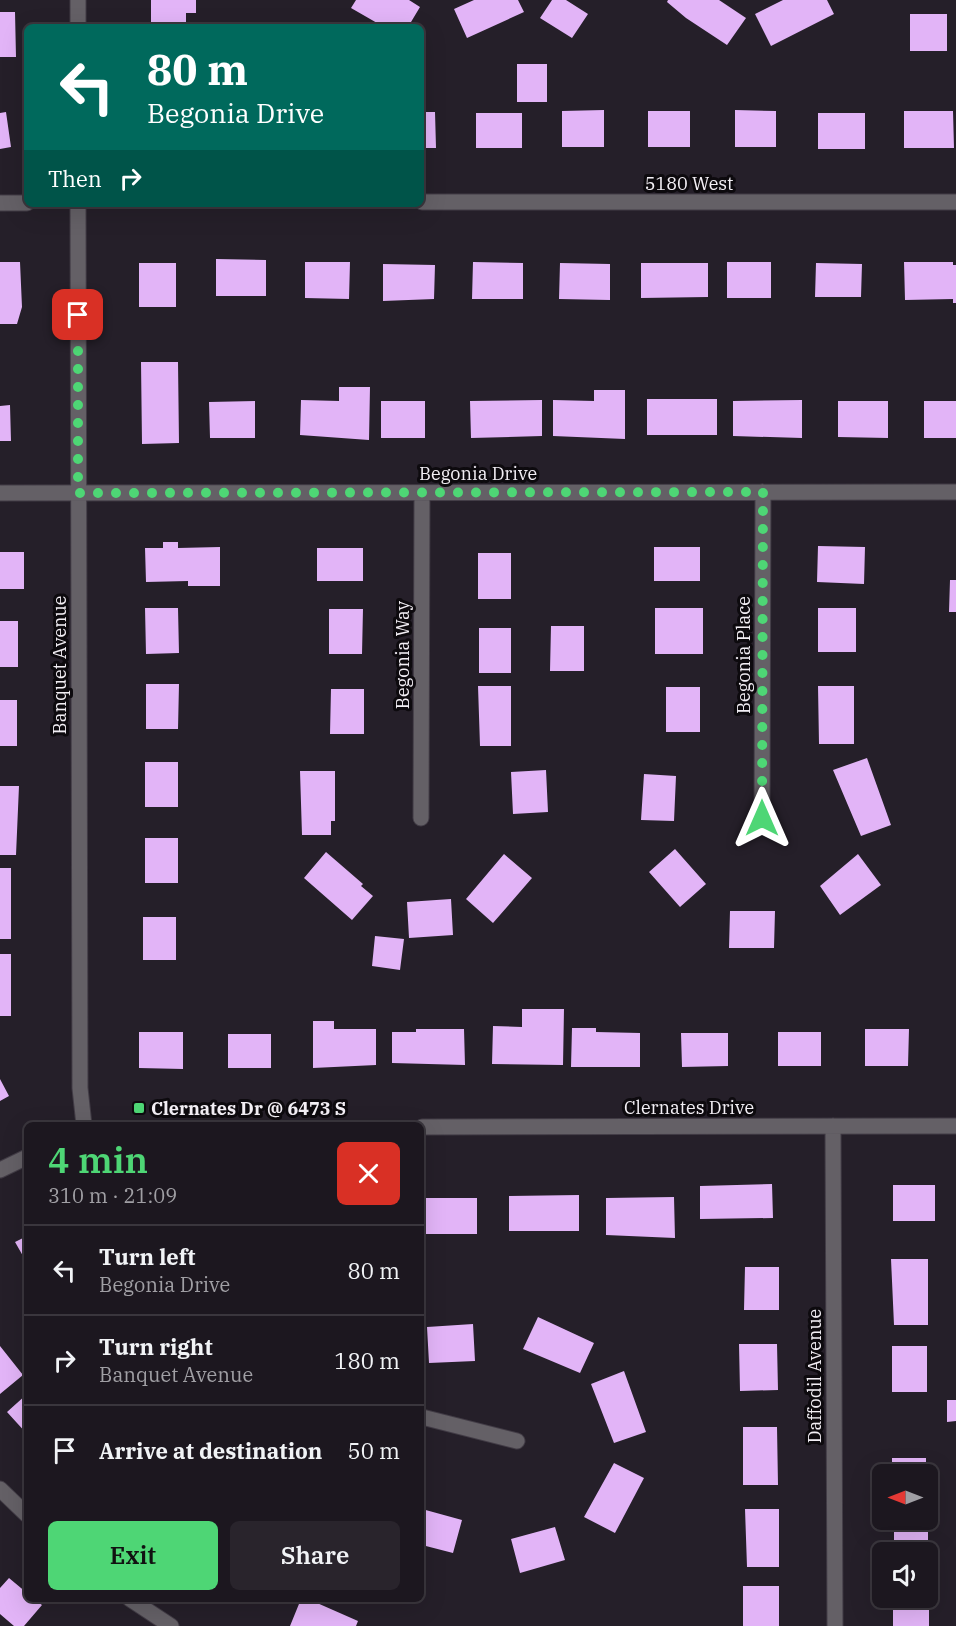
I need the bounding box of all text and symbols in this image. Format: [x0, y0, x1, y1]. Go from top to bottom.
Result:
text: 80 m [147, 42, 248, 97]
icon: left [48, 48, 126, 126]
text: Begonia Drive [147, 95, 324, 130]
icon: right [114, 162, 147, 195]
text: Then [48, 164, 102, 193]
street label: 5180 West [645, 172, 733, 195]
pin [52, 289, 103, 340]
icon: arrive [61, 298, 94, 331]
street label: Begonia Drive [419, 462, 537, 485]
street label: Banquet Avenue [48, 596, 71, 734]
street label: Begonia Place [732, 596, 755, 714]
street label: Begonia Way [391, 600, 414, 709]
position arrow [730, 786, 794, 850]
street label: Clernates Drive [624, 1096, 754, 1119]
place label: Clernates Dr @ 6473 S [151, 1097, 346, 1120]
marker: Clernates Dr @ 6473 S [132, 1101, 146, 1115]
text: 4 min [48, 1136, 148, 1183]
button: close [337, 1142, 400, 1205]
text: 310 m · 21:09 [48, 1182, 177, 1209]
text: Turn left [99, 1242, 195, 1271]
icon: left [48, 1254, 81, 1287]
text: 80 m [348, 1256, 400, 1285]
text: Begonia Drive [99, 1271, 230, 1298]
street label: Daffodil Avenue [803, 1309, 826, 1443]
text: Turn right [99, 1332, 213, 1361]
icon: right [48, 1344, 81, 1377]
text: 180 m [334, 1346, 400, 1375]
text: Banquet Avenue [99, 1361, 253, 1388]
icon: arrive [48, 1434, 81, 1467]
text: Arrive at destination [99, 1436, 322, 1465]
text: 50 m [348, 1436, 400, 1465]
north arrow [872, 1464, 938, 1530]
map controls [872, 1464, 938, 1608]
button: Exit [48, 1521, 218, 1590]
button: Share [230, 1521, 400, 1590]
button: sound [872, 1542, 938, 1608]

